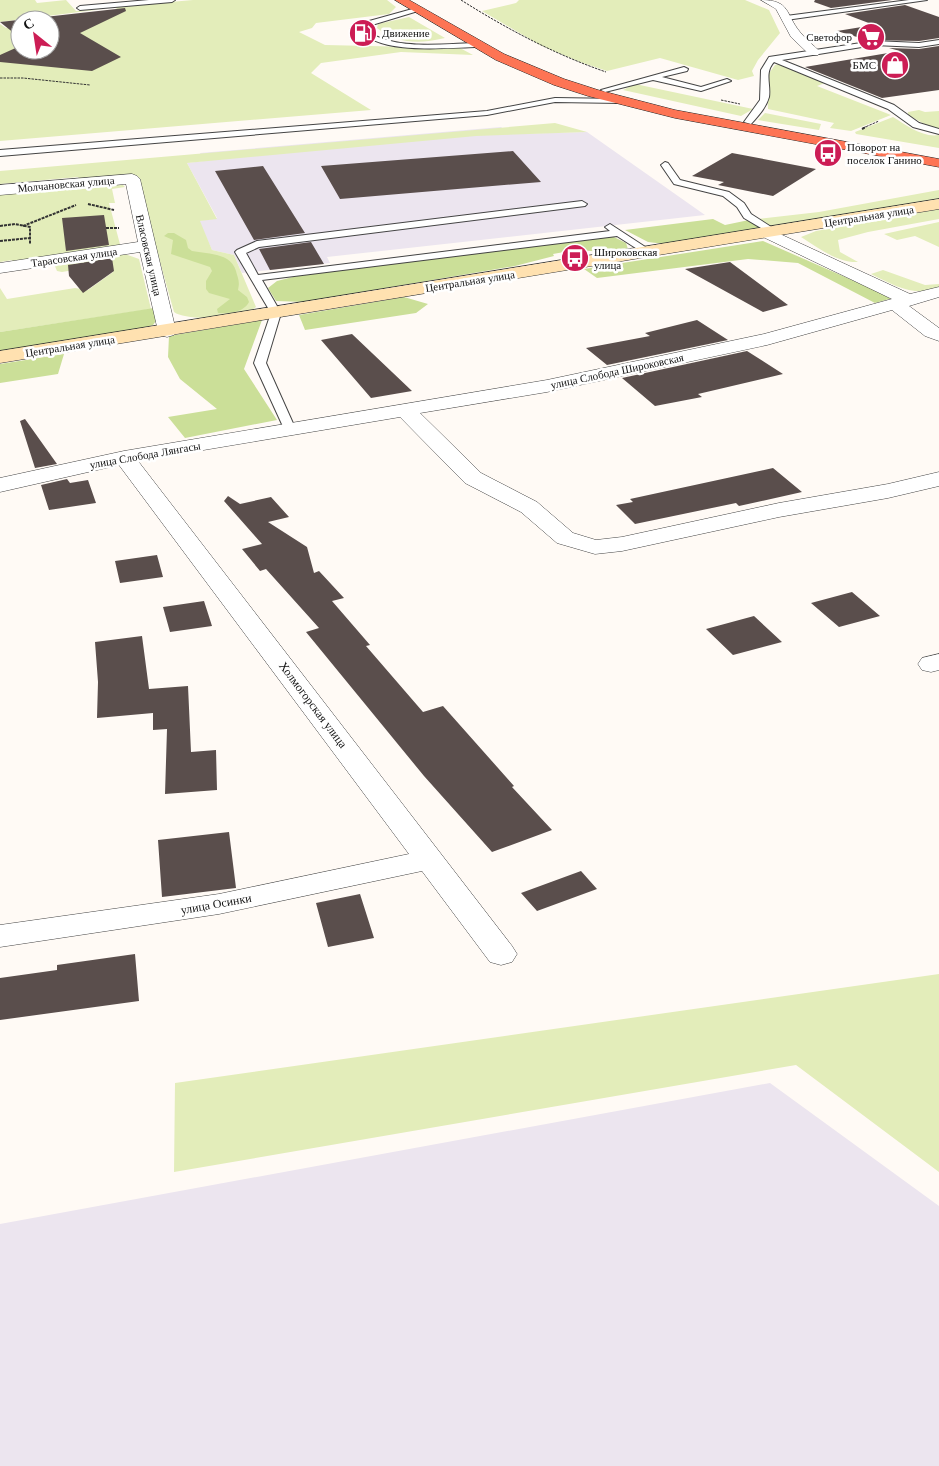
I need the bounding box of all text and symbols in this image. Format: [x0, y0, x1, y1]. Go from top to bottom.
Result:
north arrow [10, 10, 60, 60]
text: С [21, 15, 37, 33]
fuel station icon: Движение [348, 18, 378, 48]
supermarket icon: Светофор [856, 22, 886, 52]
place label: Движение [382, 27, 430, 39]
place label: Светофор [806, 31, 852, 43]
shop icon: БМС [880, 50, 910, 80]
place label: БМС [853, 59, 876, 71]
bus stop icon: Поворот на поселок Ганино [813, 138, 843, 168]
place label: Поворот на поселок Ганино [847, 141, 922, 166]
street label: Молчановская улица [17, 174, 115, 194]
street label: Центральная улица [823, 203, 915, 229]
street label: Власовская улица [134, 213, 164, 297]
bus stop icon: Широковская улица [560, 243, 590, 273]
street label: Тарасовская улица [30, 245, 118, 269]
place label: Широковская улица [594, 246, 657, 271]
street label: Центральная улица [424, 268, 516, 294]
street label: Центральная улица [24, 333, 116, 359]
street label: улица Слобода Широковская [549, 351, 685, 391]
street label: улица Слобода Лянгасы [89, 439, 202, 471]
street label: Холмогорская улица [276, 659, 350, 751]
street label: улица Осинки [179, 891, 253, 917]

